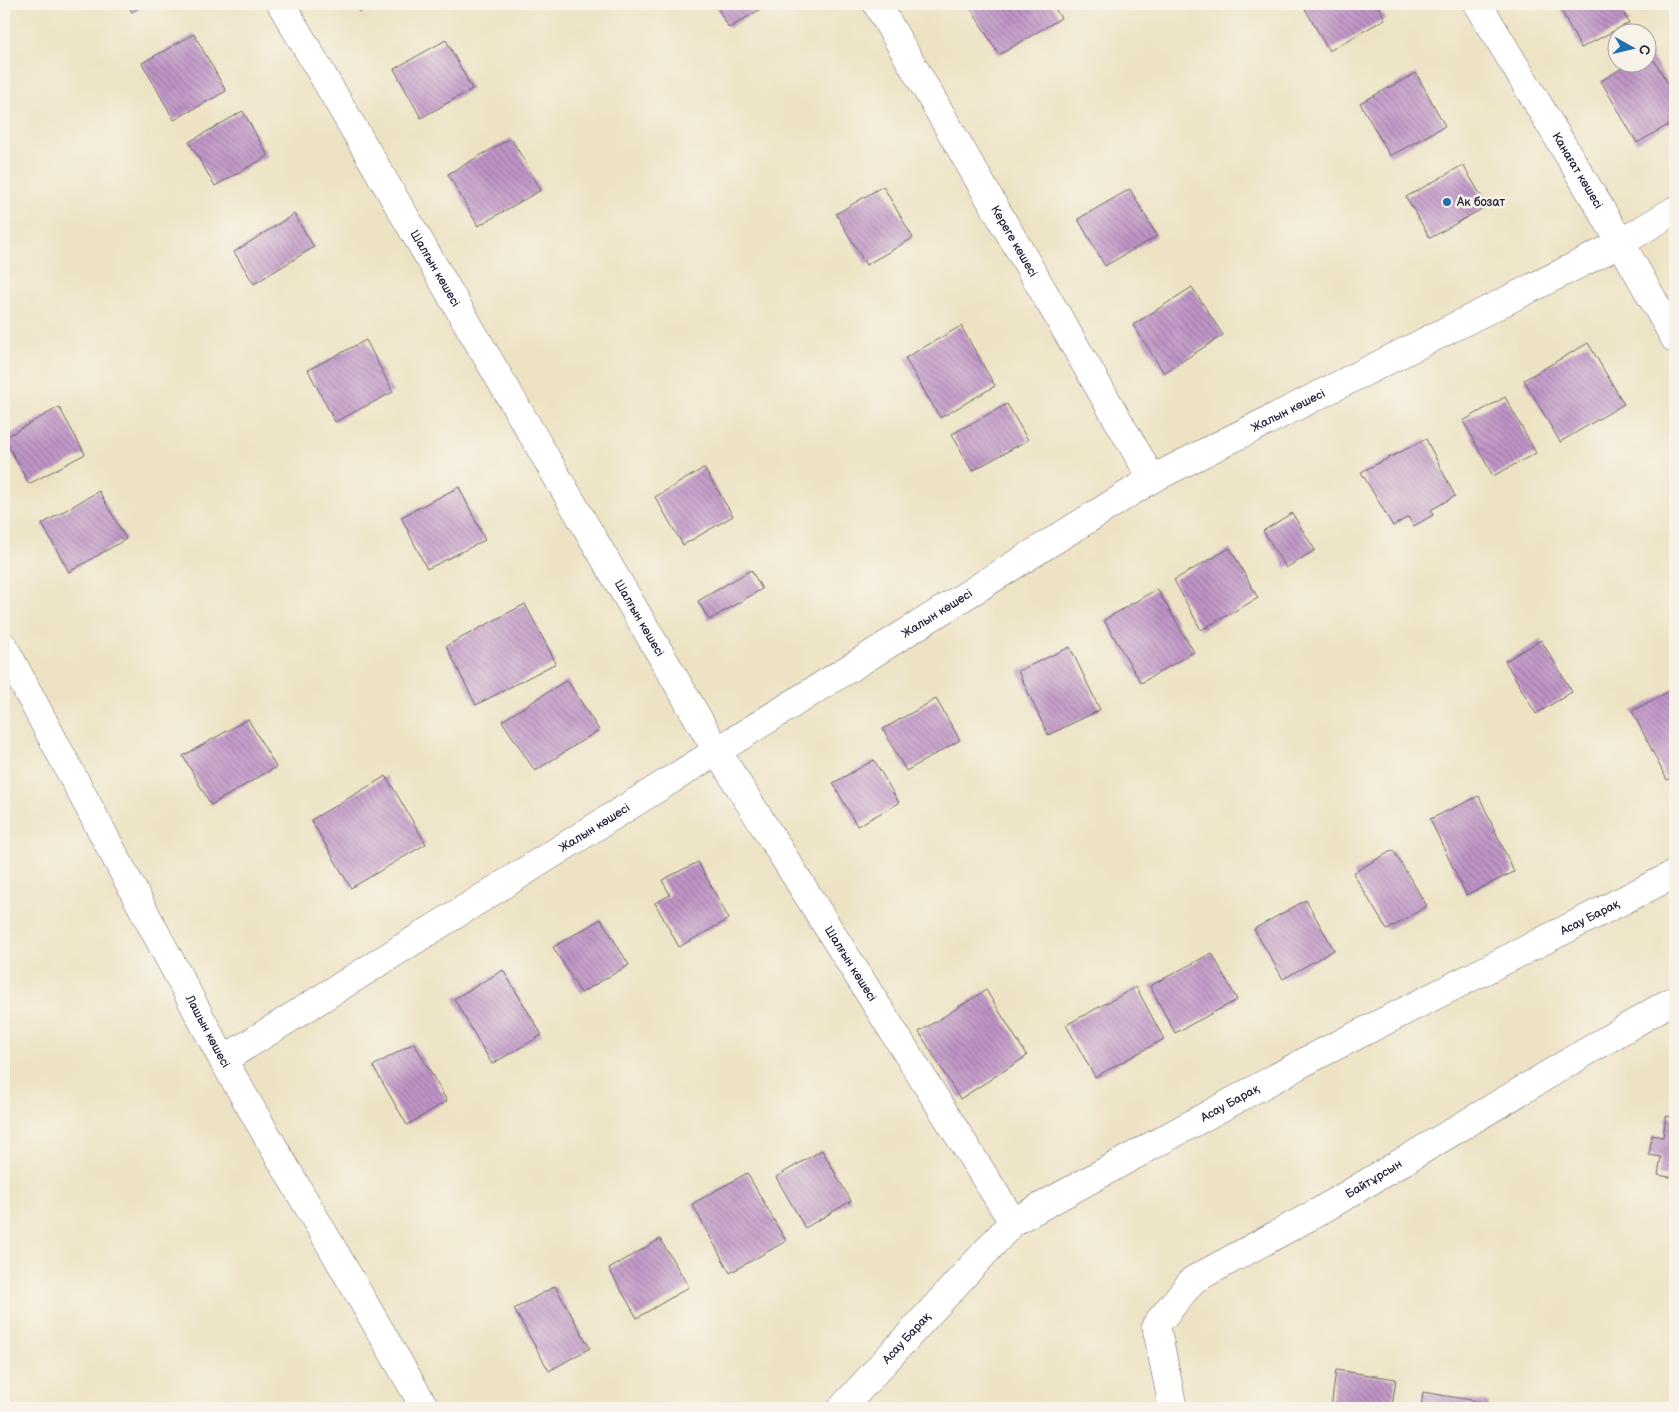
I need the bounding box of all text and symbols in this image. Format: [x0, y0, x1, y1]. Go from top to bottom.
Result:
north arrow [1606, 22, 1656, 72]
text: С [1635, 44, 1653, 56]
street label: Канағат көшесі [1549, 130, 1606, 211]
place label: Ак бозат [1456, 195, 1505, 210]
marker: Ак бозат [1441, 196, 1453, 208]
street label: Кереге көшесі [988, 203, 1041, 280]
street label: Шалғын көшесі [407, 227, 463, 309]
street label: Жалын көшесі [1249, 386, 1328, 435]
street label: Шалғын көшесі [611, 577, 668, 659]
street label: Жалын көшесі [899, 586, 975, 641]
street label: Жалын көшесі [556, 800, 633, 856]
street label: Асау Барақ [1557, 896, 1622, 939]
street label: Шалғын көшесі [821, 923, 880, 1004]
street label: Лашын көшесі [182, 991, 233, 1070]
street label: Асау Барақ [1197, 1081, 1262, 1125]
street label: Байтұрсын [1343, 1156, 1405, 1202]
street label: Асау Барақ [878, 1309, 934, 1368]

